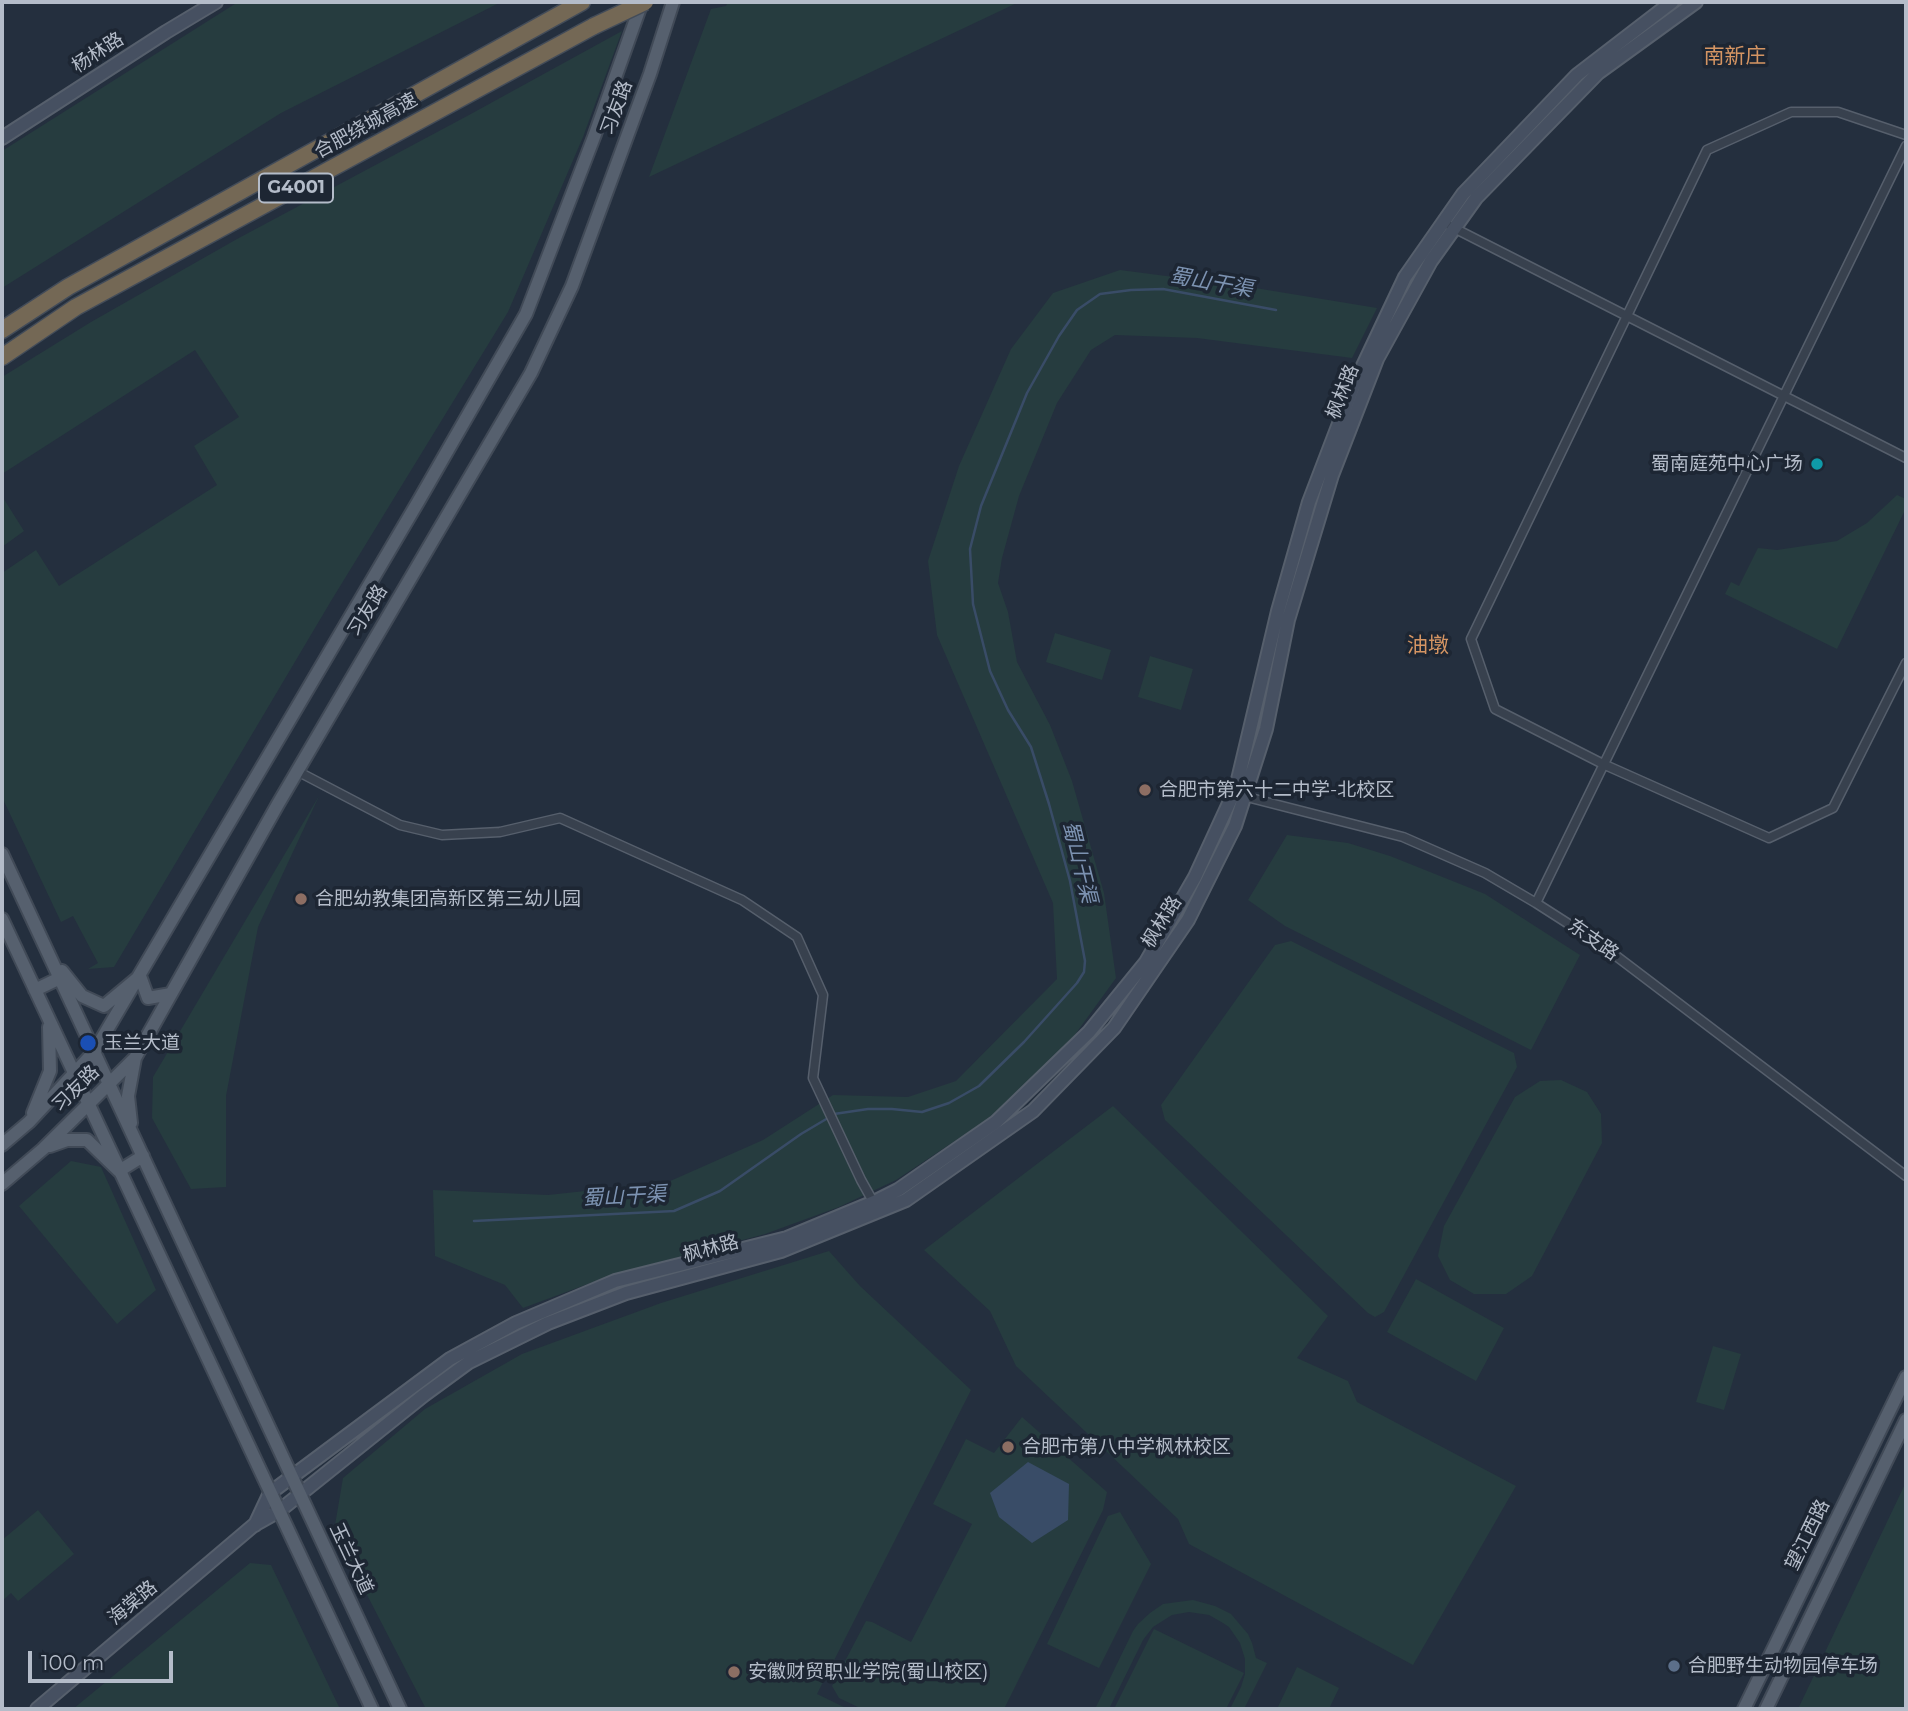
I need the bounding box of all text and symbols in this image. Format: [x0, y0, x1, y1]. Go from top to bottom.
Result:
street label: 杨林路 [68, 28, 128, 78]
district label: 南新庄 [1704, 44, 1766, 70]
street label: 习友路 [597, 77, 637, 139]
street label: 合肥绕城高速 [311, 88, 421, 164]
road number: G4001 [259, 174, 333, 202]
water label: 蜀山干渠 [1167, 263, 1255, 303]
street label: 枫林路 [1322, 361, 1364, 423]
place label: 蜀南庭苑中心广场 [1651, 453, 1803, 475]
marker: 蜀南庭苑中心广场 [1809, 456, 1825, 472]
street label: 习友路 [344, 581, 392, 641]
district label: 油墩 [1407, 633, 1449, 659]
place label: 合肥市第六十二中学-北校区 [1159, 779, 1394, 801]
marker: 合肥市第六十二中学-北校区 [1137, 782, 1153, 798]
water label: 蜀山干渠 [1057, 818, 1101, 906]
place label: 合肥幼教集团高新区第三幼儿园 [315, 888, 581, 910]
marker: 合肥幼教集团高新区第三幼儿园 [293, 891, 309, 907]
street label: 枫林路 [1137, 892, 1187, 952]
street label: 东支路 [1563, 914, 1623, 966]
place label: 玉兰大道 [104, 1032, 180, 1054]
marker: 玉兰大道 [78, 1033, 98, 1053]
street label: 习友路 [48, 1061, 104, 1117]
water label: 蜀山干渠 [581, 1182, 667, 1212]
street label: 枫林路 [681, 1231, 741, 1267]
place label: 合肥市第八中学枫林校区 [1022, 1436, 1231, 1458]
marker: 合肥市第八中学枫林校区 [1000, 1439, 1016, 1455]
street label: 望江西路 [1781, 1496, 1835, 1574]
street label: 玉兰大道 [325, 1520, 377, 1598]
street label: 海棠路 [104, 1576, 162, 1630]
scale bar [32, 1638, 177, 1682]
text: 100 m [41, 1650, 104, 1675]
place label: 合肥野生动物园停车场 [1688, 1655, 1878, 1677]
marker: 合肥野生动物园停车场 [1666, 1658, 1682, 1674]
place label: 安徽财贸职业学院(蜀山校区) [748, 1661, 989, 1683]
marker: 安徽财贸职业学院(蜀山校区) [726, 1664, 742, 1680]

